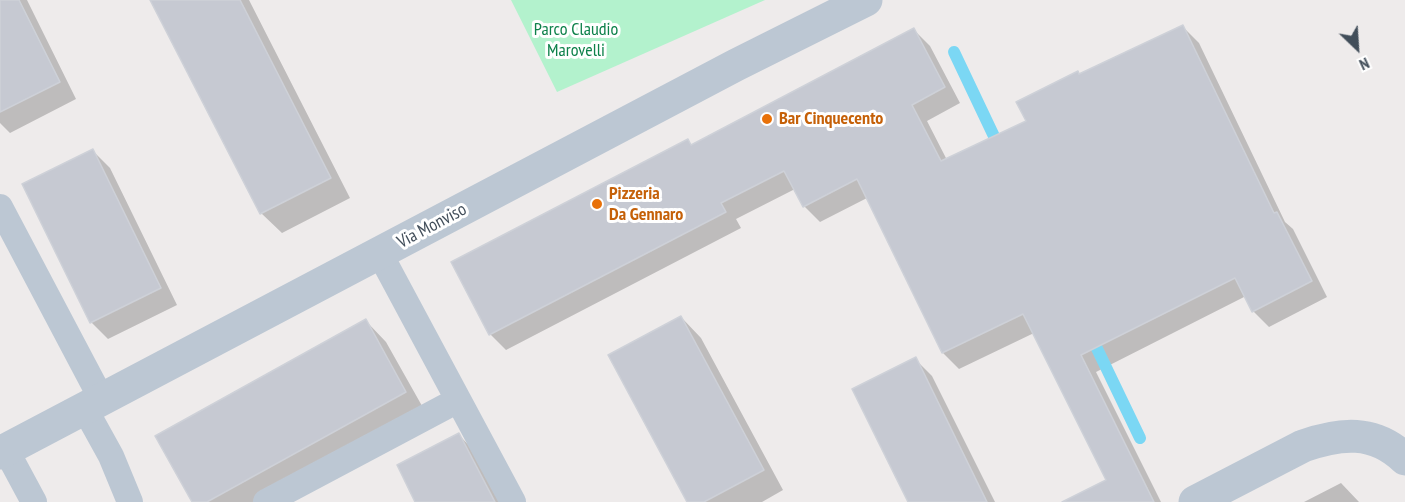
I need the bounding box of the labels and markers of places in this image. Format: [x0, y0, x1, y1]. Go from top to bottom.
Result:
place label: Bar Cinquecento [779, 108, 883, 130]
marker: Bar Cinquecento [760, 112, 774, 126]
place label: Pizzeria Da Gennaro [609, 183, 683, 226]
marker: Pizzeria Da Gennaro [590, 197, 604, 211]

